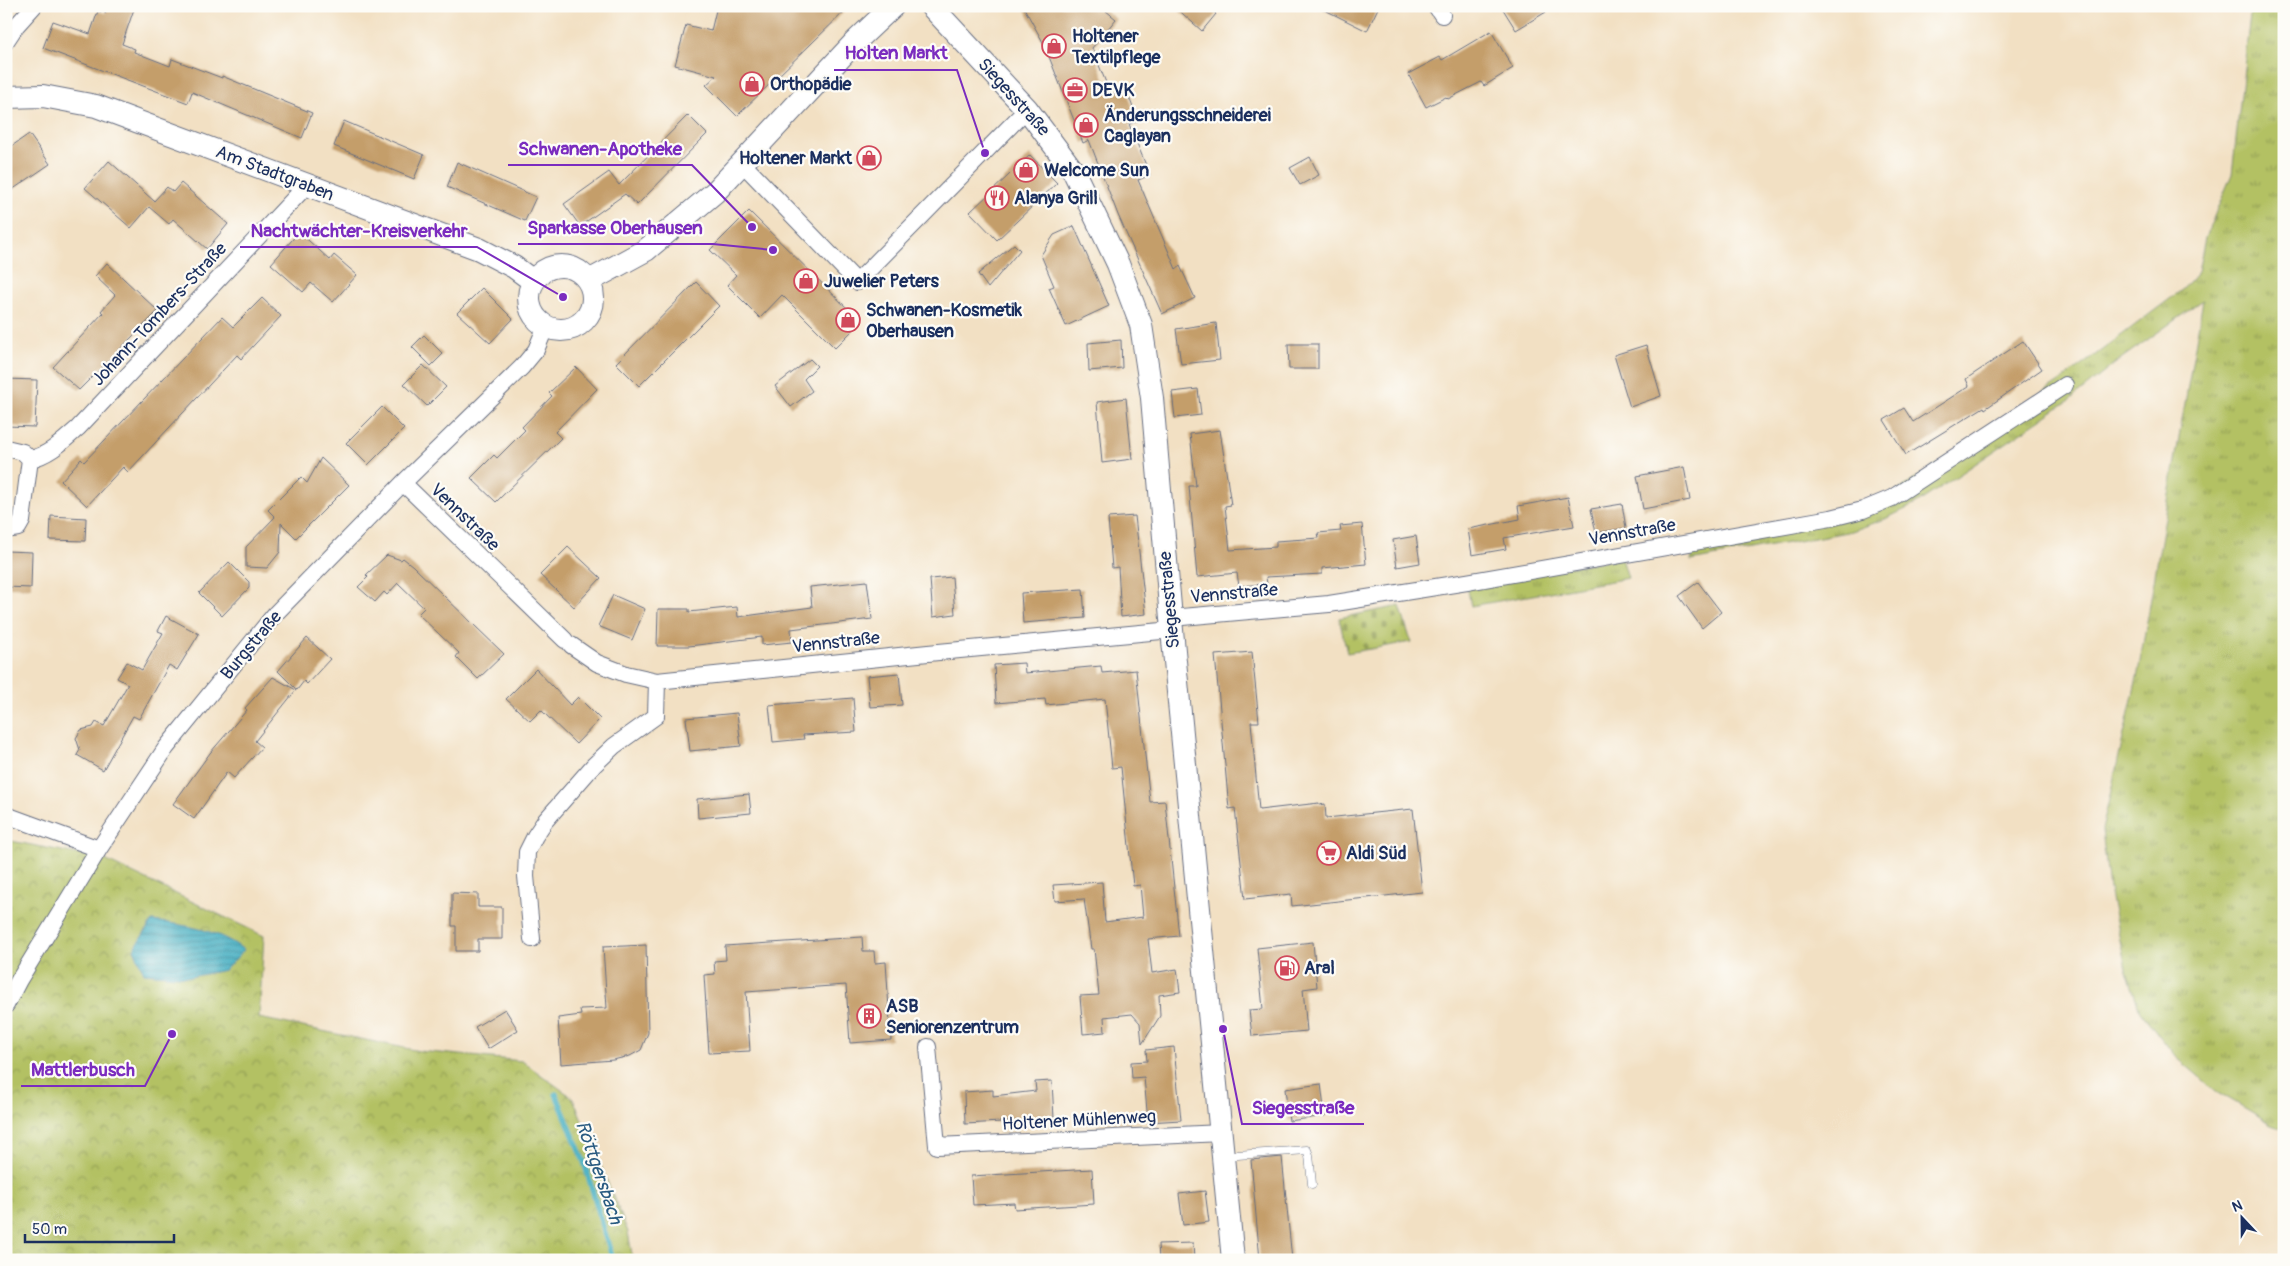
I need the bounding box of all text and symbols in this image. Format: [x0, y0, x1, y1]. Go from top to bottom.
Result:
place label: Holtener Textilpflege [1071, 25, 1162, 69]
shop icon: Holtener Textilpflege [1041, 33, 1067, 59]
callout: Holten Markt [834, 36, 957, 70]
text: Holten Markt [844, 41, 949, 65]
street label: Siegesstraße [973, 53, 1055, 141]
shop icon: Orthopädie [739, 71, 765, 97]
place label: Orthopädie [770, 73, 852, 96]
office icon: DEVK [1062, 77, 1088, 103]
place label: DEVK [1092, 79, 1134, 102]
place label: Änderungsschneiderei Caglayan [1104, 104, 1271, 148]
shop icon: Änderungsschneiderei Caglayan [1073, 112, 1099, 138]
callout: Schwanen-Apotheke [508, 131, 692, 165]
text: Schwanen-Apotheke [518, 137, 683, 161]
street label: Am Stadtgraben [212, 140, 337, 207]
shop icon: Holtener Markt [856, 145, 882, 171]
place label: Holtener Markt [739, 147, 853, 170]
shop icon: Welcome Sun [1013, 157, 1039, 183]
place label: Welcome Sun [1044, 159, 1149, 182]
restaurant icon: Alanya Grill [984, 185, 1010, 211]
place label: Alanya Grill [1014, 187, 1098, 210]
callout: Sparkasse Oberhausen [518, 210, 713, 244]
callout: Nachtwächter-Kreisverkehr [240, 213, 477, 247]
text: Sparkasse Oberhausen [527, 216, 703, 240]
text: Nachtwächter-Kreisverkehr [250, 219, 468, 243]
street label: Johann-Tombers-Straße [87, 238, 232, 391]
shop icon: Juwelier Peters [793, 268, 819, 294]
place label: Juwelier Peters [824, 270, 940, 293]
place label: Schwanen-Kosmetik Oberhausen [866, 299, 1022, 343]
shop icon: Schwanen-Kosmetik Oberhausen [835, 307, 861, 333]
street label: Vennstraße [425, 478, 504, 556]
street label: Vennstraße [1587, 513, 1678, 551]
street label: Siegesstraße [1154, 550, 1185, 649]
street label: Vennstraße [1189, 578, 1279, 609]
street label: Burgstraße [216, 606, 287, 685]
street label: Vennstraße [791, 626, 881, 659]
supermarket icon: Aldi Süd [1316, 840, 1342, 866]
place label: Aldi Süd [1346, 842, 1407, 865]
fuel station icon: Aral [1274, 955, 1300, 981]
place label: Aral [1304, 957, 1335, 980]
place label: ASB Seniorenzentrum [886, 995, 1019, 1039]
building icon: ASB Seniorenzentrum [856, 1003, 882, 1029]
callout: Mattlerbusch [21, 1052, 145, 1086]
text: Mattlerbusch [31, 1058, 135, 1082]
callout: Siegesstraße [1242, 1090, 1364, 1124]
text: Siegesstraße [1252, 1096, 1355, 1120]
street label: Holtener Mühlenweg [1001, 1105, 1157, 1136]
water label: Röttgersbach [570, 1118, 628, 1228]
north arrow [2218, 1194, 2268, 1244]
text: N [2230, 1197, 2245, 1216]
scale bar [25, 1211, 174, 1243]
text: 50 m [32, 1220, 67, 1239]

